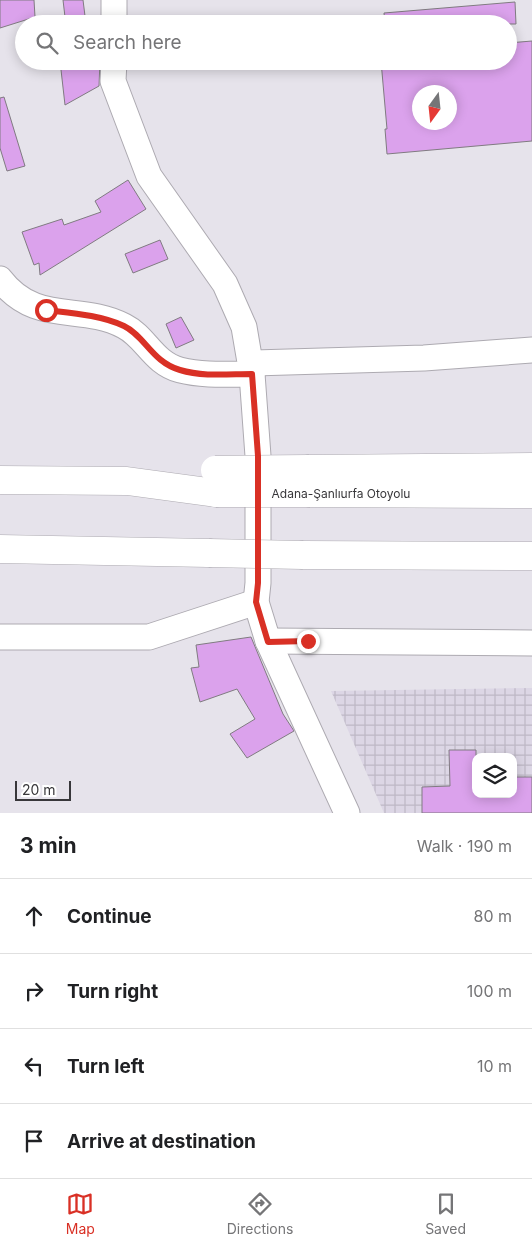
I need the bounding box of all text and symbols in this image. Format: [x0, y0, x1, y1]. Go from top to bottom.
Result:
search box [15, 15, 517, 70]
icon: search [33, 29, 61, 57]
text: Search here [73, 31, 182, 54]
north arrow [412, 85, 457, 130]
route start [35, 299, 58, 322]
street label: Adana-Şanlıurfa Otoyolu [272, 486, 410, 501]
route end [297, 630, 320, 653]
map controls [472, 753, 517, 798]
button: layers [472, 753, 517, 798]
scale bar [15, 778, 71, 801]
text: 20 m [22, 781, 56, 798]
text: 3 min [20, 833, 76, 858]
text: Walk · 190 m [417, 836, 512, 856]
icon: ahead [20, 902, 48, 930]
text: Continue [67, 905, 152, 928]
text: 80 m [473, 906, 512, 926]
icon: right [20, 977, 48, 1005]
text: Turn right [67, 980, 158, 1003]
text: 100 m [467, 981, 512, 1001]
icon: left [20, 1052, 48, 1080]
text: Turn left [67, 1055, 145, 1078]
text: 10 m [477, 1056, 512, 1076]
icon: arrive [20, 1127, 48, 1155]
text: Arrive at destination [67, 1130, 256, 1153]
tab: Map [66, 1190, 95, 1237]
tab: Directions [227, 1190, 293, 1237]
tab: Saved [425, 1190, 466, 1237]

